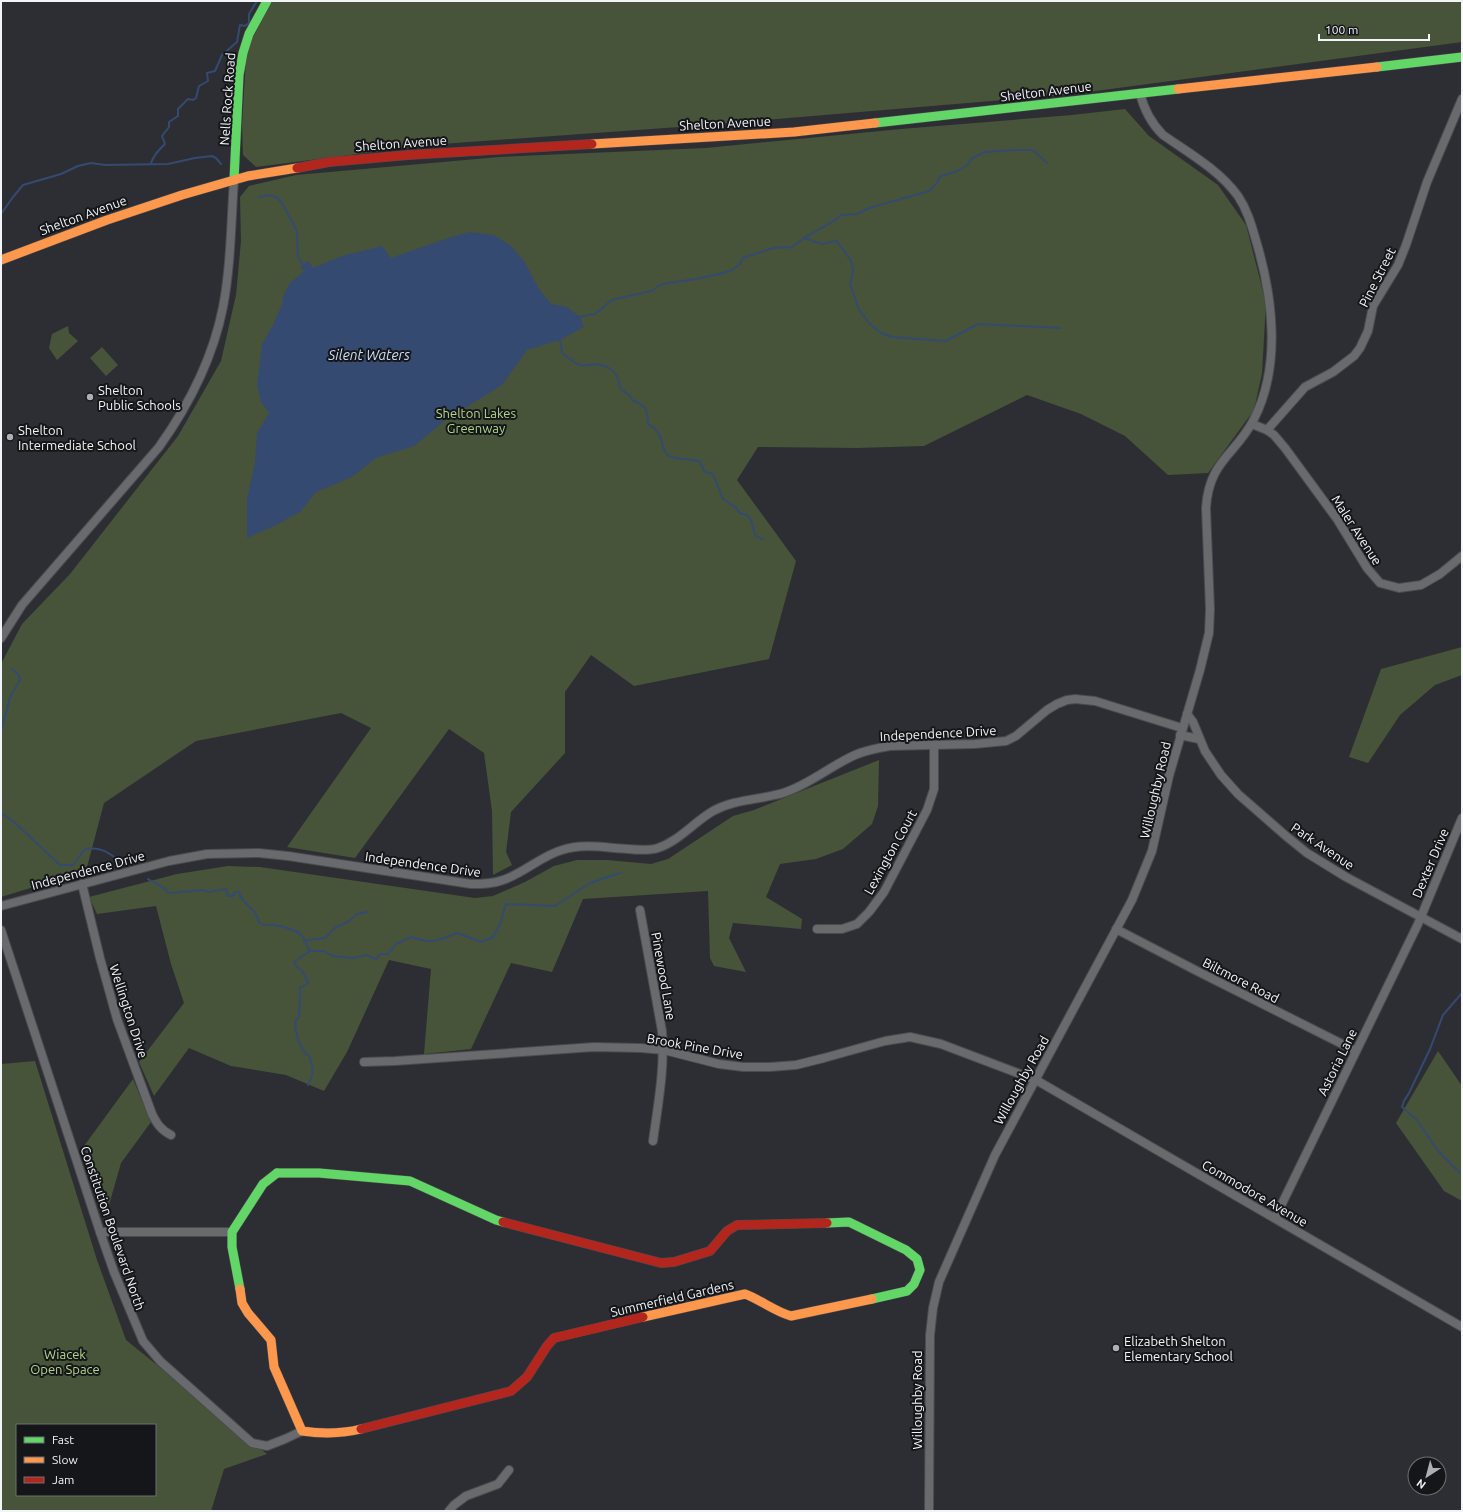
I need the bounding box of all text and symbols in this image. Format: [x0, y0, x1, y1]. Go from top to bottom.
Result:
scale bar [1319, 16, 1429, 42]
text: 100 m [1325, 23, 1358, 36]
street label: Nells Rock Road [217, 52, 237, 146]
street label: Shelton Avenue [1000, 78, 1092, 104]
street label: Shelton Avenue [679, 114, 771, 132]
street label: Shelton Avenue [355, 133, 447, 153]
street label: Shelton Avenue [38, 193, 128, 237]
street label: Pine Street [1356, 245, 1398, 309]
water label: Silent Waters [327, 347, 410, 363]
place label: Shelton Public Schools [98, 383, 181, 412]
marker: Shelton Public Schools [85, 392, 95, 402]
park label: Shelton Lakes Greenway [436, 406, 517, 435]
place label: Shelton Intermediate School [18, 423, 137, 452]
marker: Shelton Intermediate School [5, 432, 15, 442]
street label: Maler Avenue [1329, 493, 1385, 567]
street label: Independence Drive [879, 723, 997, 743]
street label: Willoughby Road [1137, 740, 1173, 840]
street label: Lexington Court [861, 807, 919, 897]
street label: Park Avenue [1289, 820, 1357, 872]
street label: Dexter Drive [1409, 826, 1451, 900]
street label: Independence Drive [30, 848, 146, 892]
street label: Independence Drive [364, 849, 482, 879]
street label: Pinewood Lane [649, 931, 679, 1021]
street label: Biltmore Road [1200, 955, 1282, 1005]
street label: Wellington Drive [107, 962, 151, 1060]
street label: Astoria Lane [1315, 1026, 1359, 1098]
street label: Brook Pine Drive [646, 1031, 744, 1061]
street label: Willoughby Road [991, 1033, 1051, 1127]
street label: Constitution Boulevard North [78, 1144, 148, 1312]
street label: Commodore Avenue [1200, 1157, 1310, 1229]
street label: Summerfield Gardens [609, 1277, 735, 1319]
place label: Elizabeth Shelton Elementary School [1124, 1334, 1233, 1363]
marker: Elizabeth Shelton Elementary School [1111, 1343, 1121, 1353]
park label: Wiacek Open Space [30, 1347, 100, 1376]
street label: Willoughby Road [910, 1351, 924, 1449]
legend [16, 1424, 156, 1496]
text: Fast [52, 1433, 74, 1446]
text: Slow [52, 1453, 78, 1466]
north arrow [1407, 1456, 1447, 1496]
text: Jam [52, 1473, 74, 1486]
text: N [1414, 1477, 1428, 1491]

